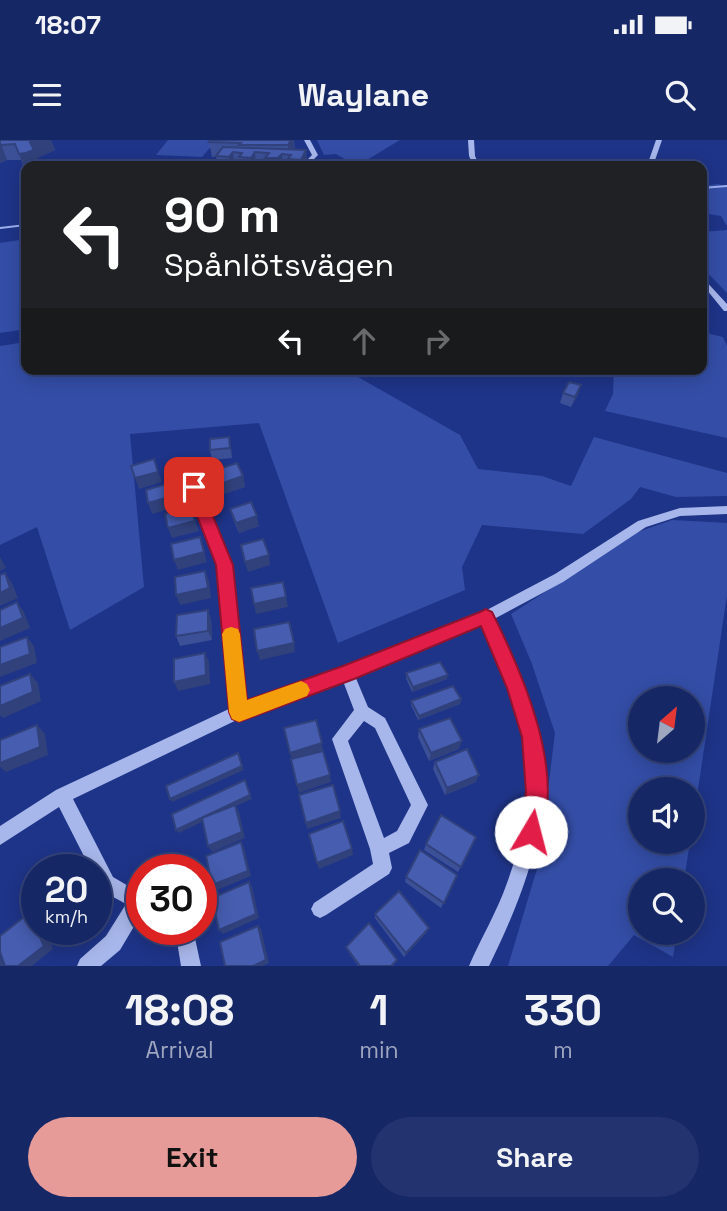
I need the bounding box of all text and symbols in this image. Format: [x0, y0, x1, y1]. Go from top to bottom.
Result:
text: 18:07 [35, 8, 101, 42]
text: Waylane [298, 75, 429, 115]
icon: menu [28, 76, 66, 114]
icon: search [661, 76, 699, 114]
text: 90 m [164, 184, 280, 246]
icon: left [49, 189, 140, 280]
text: Spånlötsvägen [164, 245, 394, 285]
icon: left [272, 322, 310, 360]
icon: ahead [345, 322, 383, 360]
icon: right [418, 322, 456, 360]
pin [164, 457, 224, 517]
icon: arrive [175, 468, 213, 506]
north arrow [628, 686, 705, 763]
map controls [628, 686, 705, 945]
button: sound [628, 777, 705, 854]
position arrow [494, 795, 568, 869]
speed limit sign: 30 [126, 854, 217, 945]
text: 20 [45, 868, 88, 912]
button: search [628, 868, 705, 945]
text: km/h [45, 905, 88, 928]
text: 18:08 [125, 984, 234, 1037]
text: 1 [369, 984, 388, 1037]
text: 330 [524, 984, 602, 1037]
text: Arrival [145, 1035, 214, 1065]
text: min [359, 1035, 399, 1065]
text: m [553, 1035, 573, 1065]
button: Exit [28, 1117, 357, 1197]
button: Share [371, 1117, 699, 1197]

